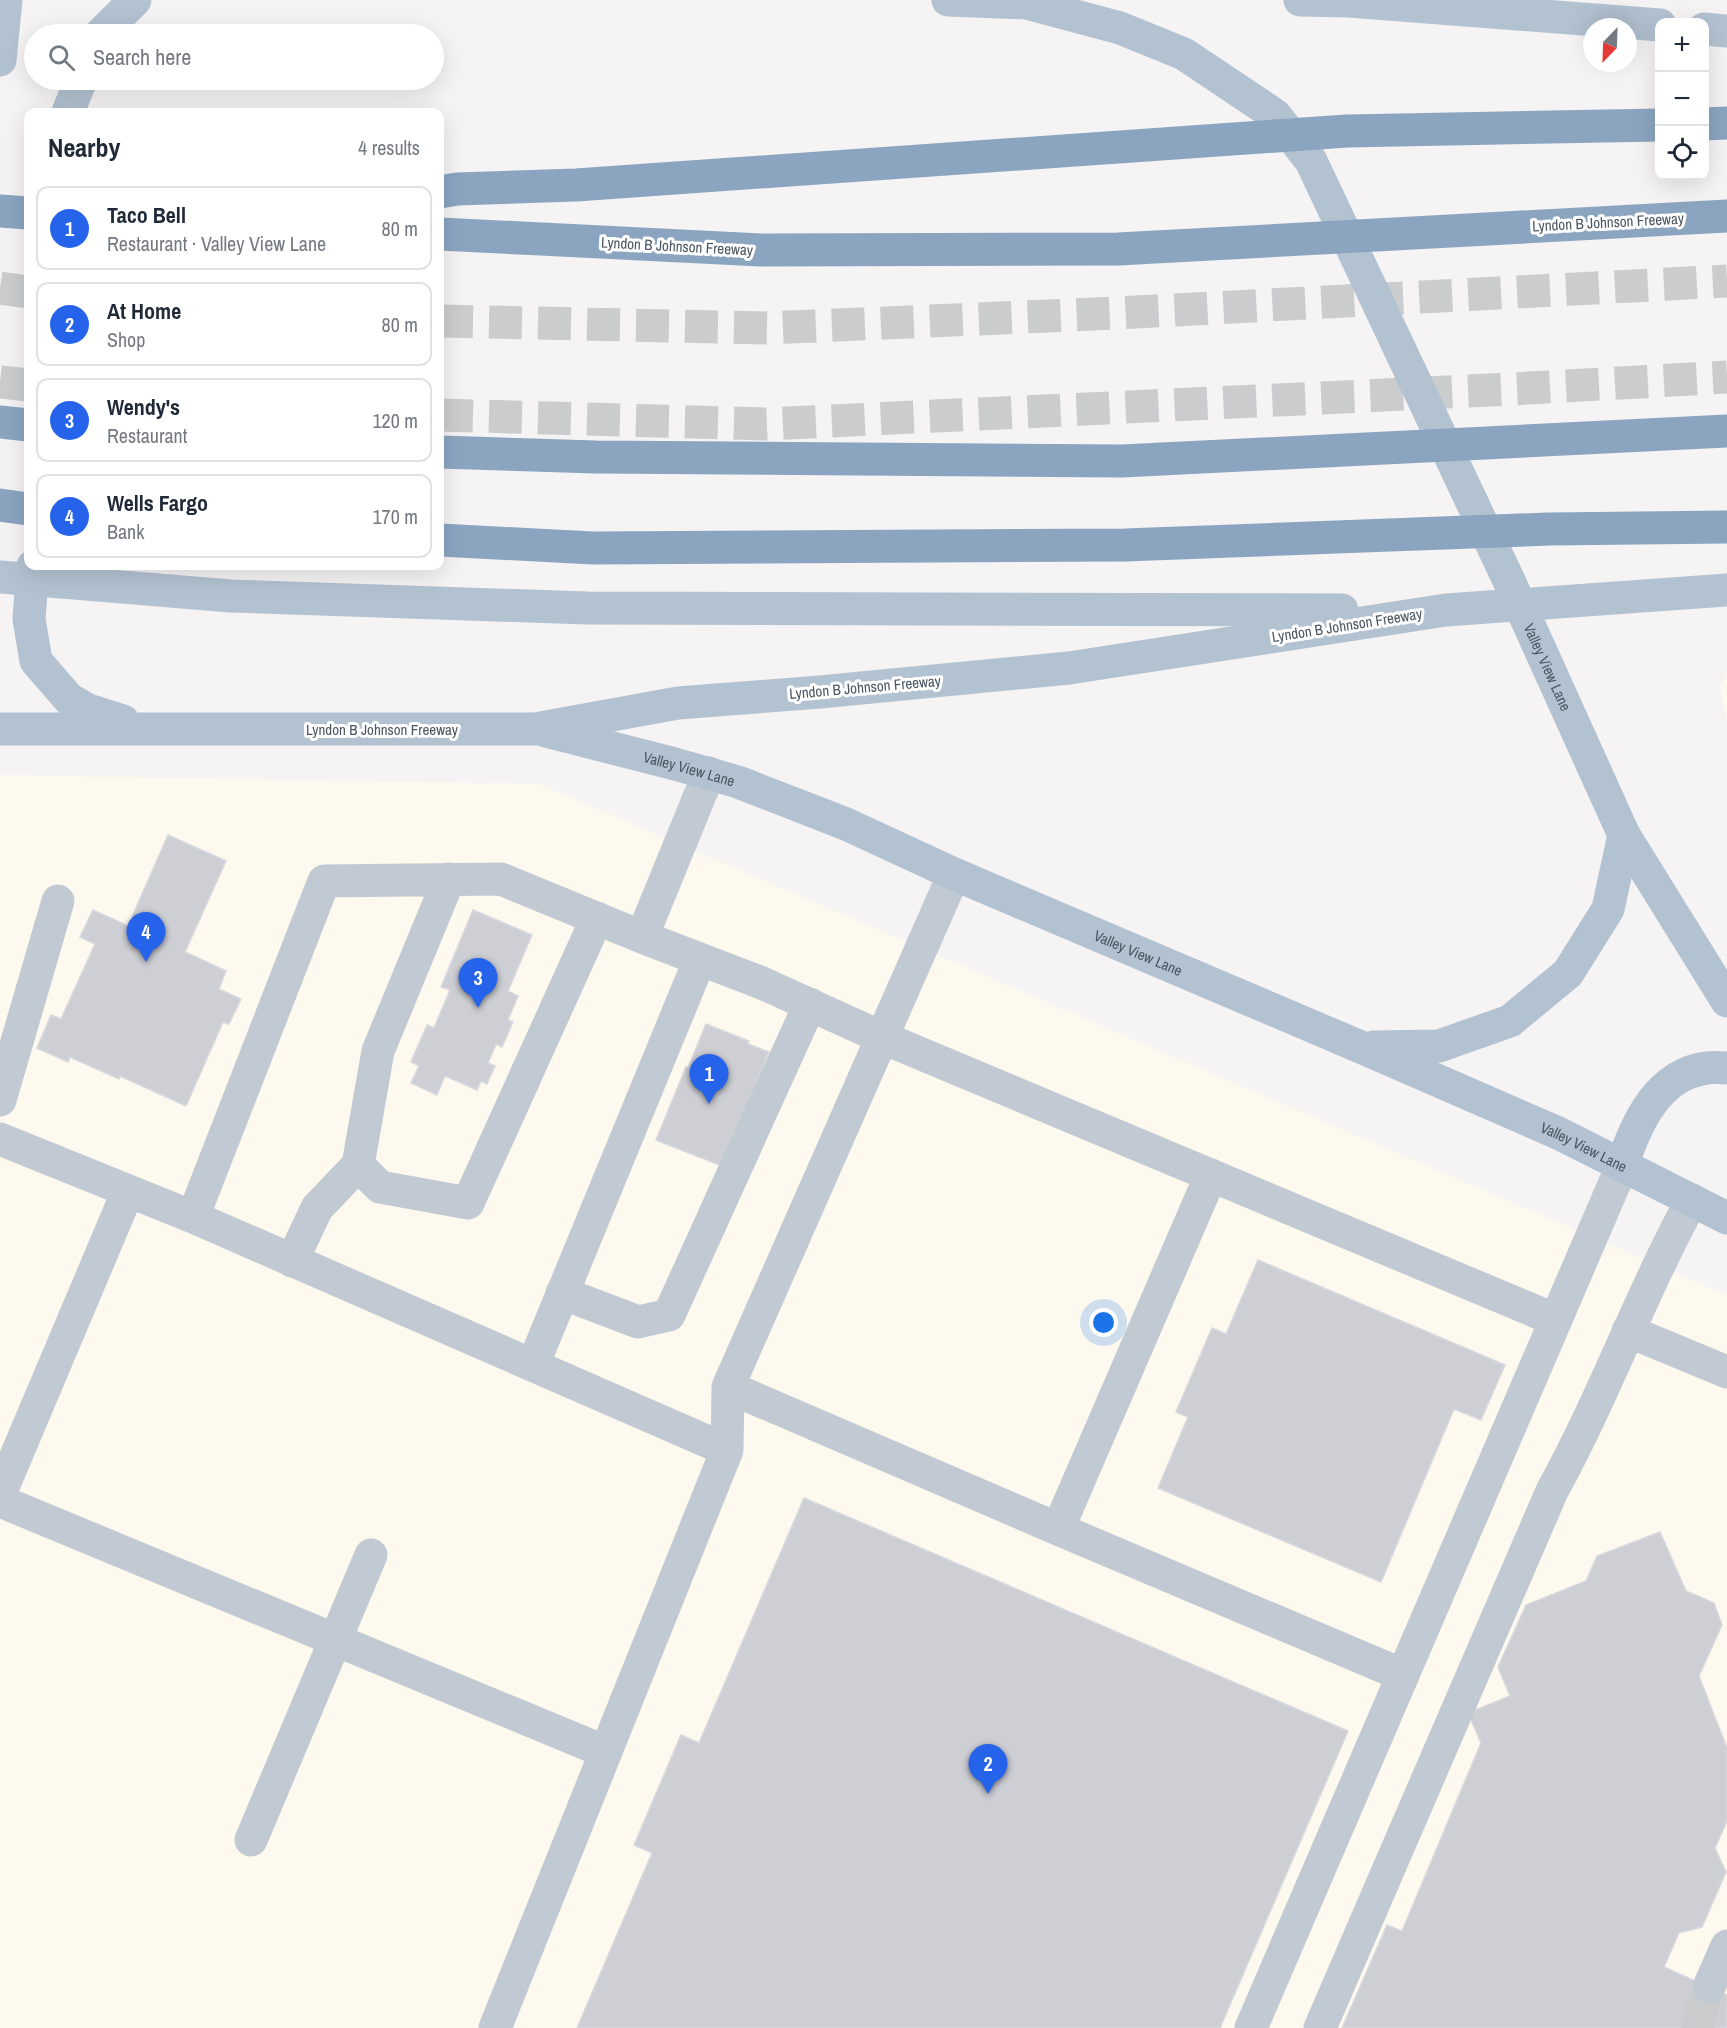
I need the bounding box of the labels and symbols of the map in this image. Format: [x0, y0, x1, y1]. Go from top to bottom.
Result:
north arrow [1583, 18, 1637, 72]
street label: Lyndon B Johnson Freeway [1532, 207, 1685, 236]
street label: Lyndon B Johnson Freeway [601, 232, 754, 261]
street label: Lyndon B Johnson Freeway [1270, 603, 1425, 647]
street label: Valley View Lane [1519, 620, 1577, 714]
street label: Lyndon B Johnson Freeway [788, 670, 942, 704]
street label: Lyndon B Johnson Freeway [306, 719, 459, 740]
street label: Valley View Lane [641, 746, 738, 791]
pin: 4 [126, 912, 166, 962]
street label: Valley View Lane [1091, 924, 1186, 981]
pin: 3 [458, 958, 498, 1008]
pin: 1 [690, 1054, 728, 1104]
street label: Valley View Lane [1538, 1116, 1631, 1177]
your location [1089, 1308, 1118, 1337]
pin: 2 [968, 1744, 1008, 1794]

